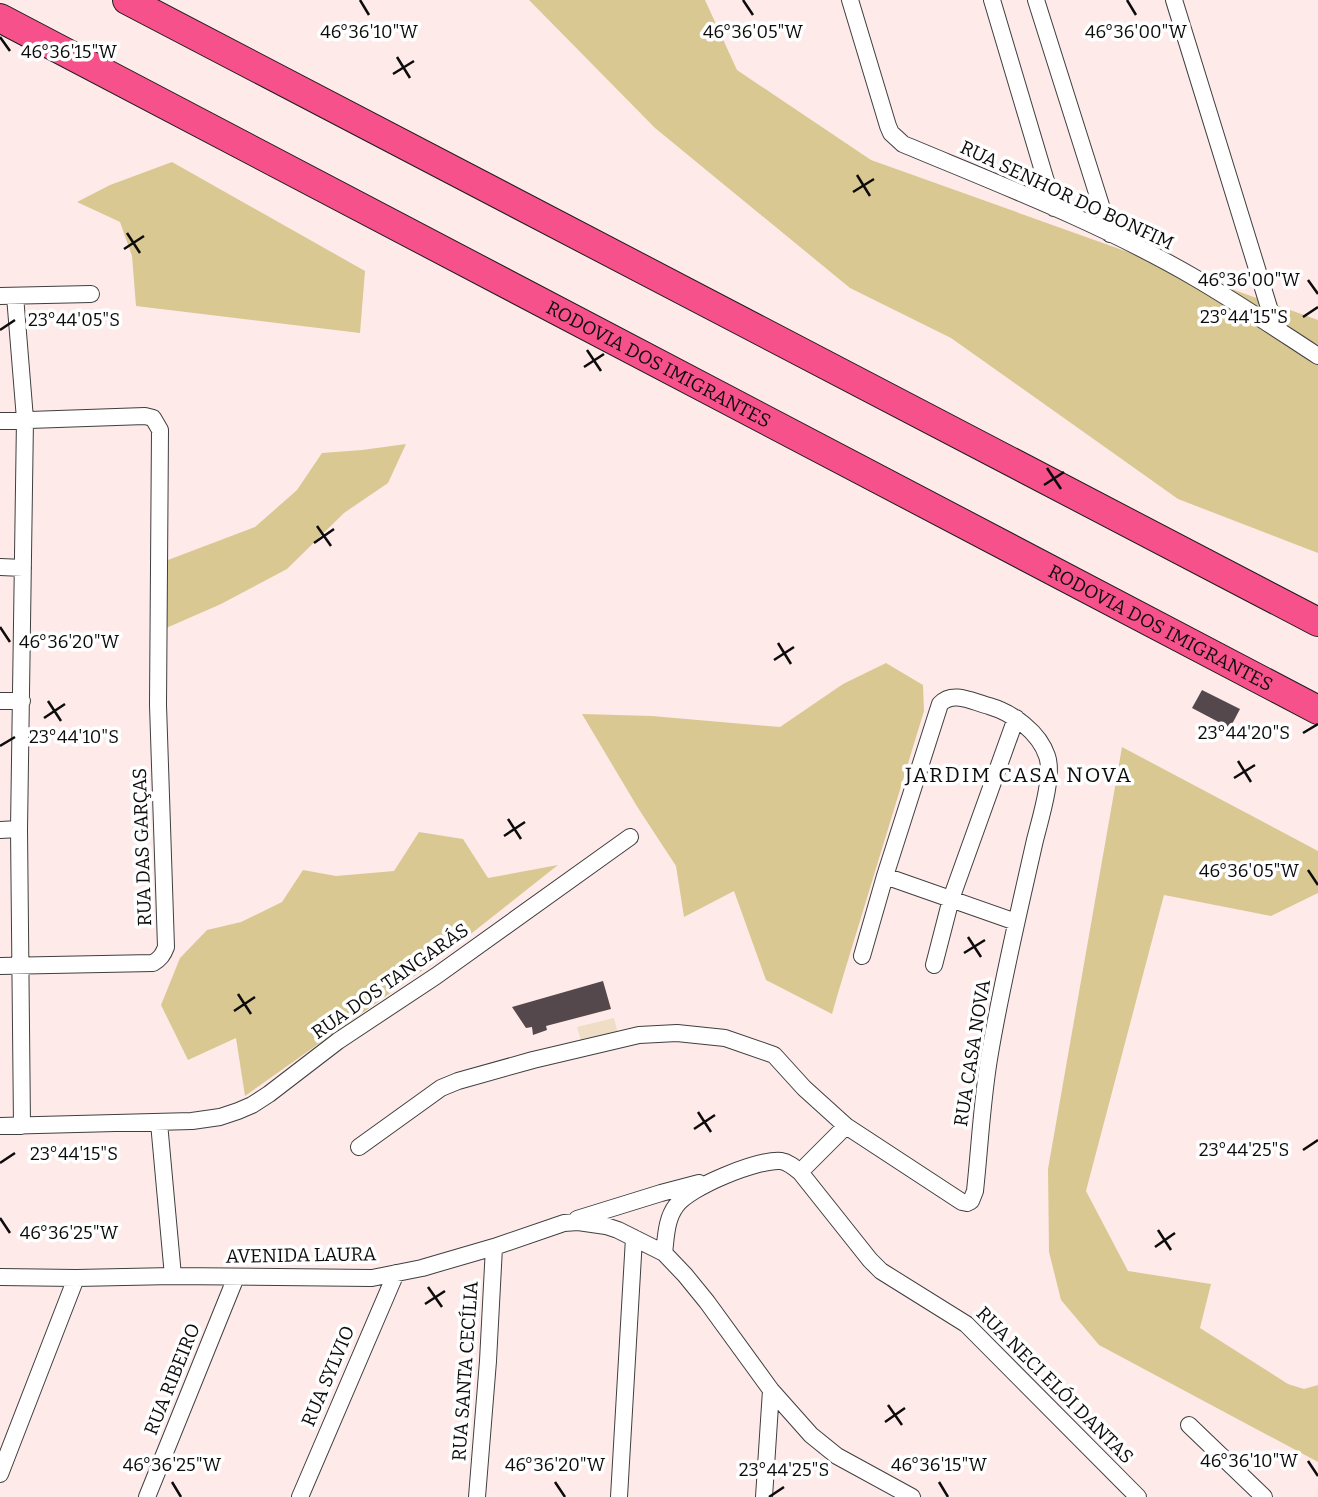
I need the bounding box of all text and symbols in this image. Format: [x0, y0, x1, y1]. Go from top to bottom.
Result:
text: 46°36'10"W [320, 21, 418, 43]
text: 46°36'05"W [703, 21, 804, 43]
text: 46°36'00"W [1085, 21, 1188, 43]
text: 46°36'15"W [21, 41, 117, 63]
street label: RUA SENHOR DO BONFIM [957, 135, 1177, 255]
text: 46°36'00"W [1198, 269, 1301, 291]
street label: RODOVIA DOS IMIGRANTES [543, 295, 775, 432]
text: 23°44'15"S [1200, 306, 1288, 328]
text: 23°44'05"S [28, 309, 120, 331]
street label: RODOVIA DOS IMIGRANTES [1045, 559, 1277, 696]
text: 46°36'20"W [19, 631, 120, 653]
text: 23°44'20"S [1198, 722, 1290, 744]
text: 23°44'10"S [29, 726, 119, 748]
district label: JARDIM CASA NOVA [904, 762, 1133, 788]
street label: RUA DAS GARÇAS [128, 767, 156, 927]
text: 46°36'05"W [1199, 860, 1300, 882]
street label: RUA DOS TANGARÁS [307, 918, 473, 1044]
street label: RUA CASA NOVA [949, 977, 995, 1128]
text: 23°44'25"S [1199, 1139, 1289, 1161]
text: 23°44'15"S [30, 1143, 118, 1165]
text: 46°36'25"W [20, 1222, 119, 1244]
street label: AVENIDA LAURA [225, 1242, 377, 1268]
street label: RUA SANTA CECÍLIA [447, 1280, 483, 1462]
street label: RUA NECI ELÓI DANTAS [972, 1302, 1138, 1468]
street label: RUA RIBEIRO [139, 1320, 205, 1438]
street label: RUA SYLVIO [297, 1322, 359, 1430]
text: 46°36'10"W [1200, 1450, 1298, 1472]
text: 46°36'25"W [123, 1454, 222, 1476]
text: 46°36'20"W [505, 1454, 606, 1476]
text: 46°36'15"W [891, 1454, 987, 1476]
text: 23°44'25"S [739, 1459, 829, 1481]

